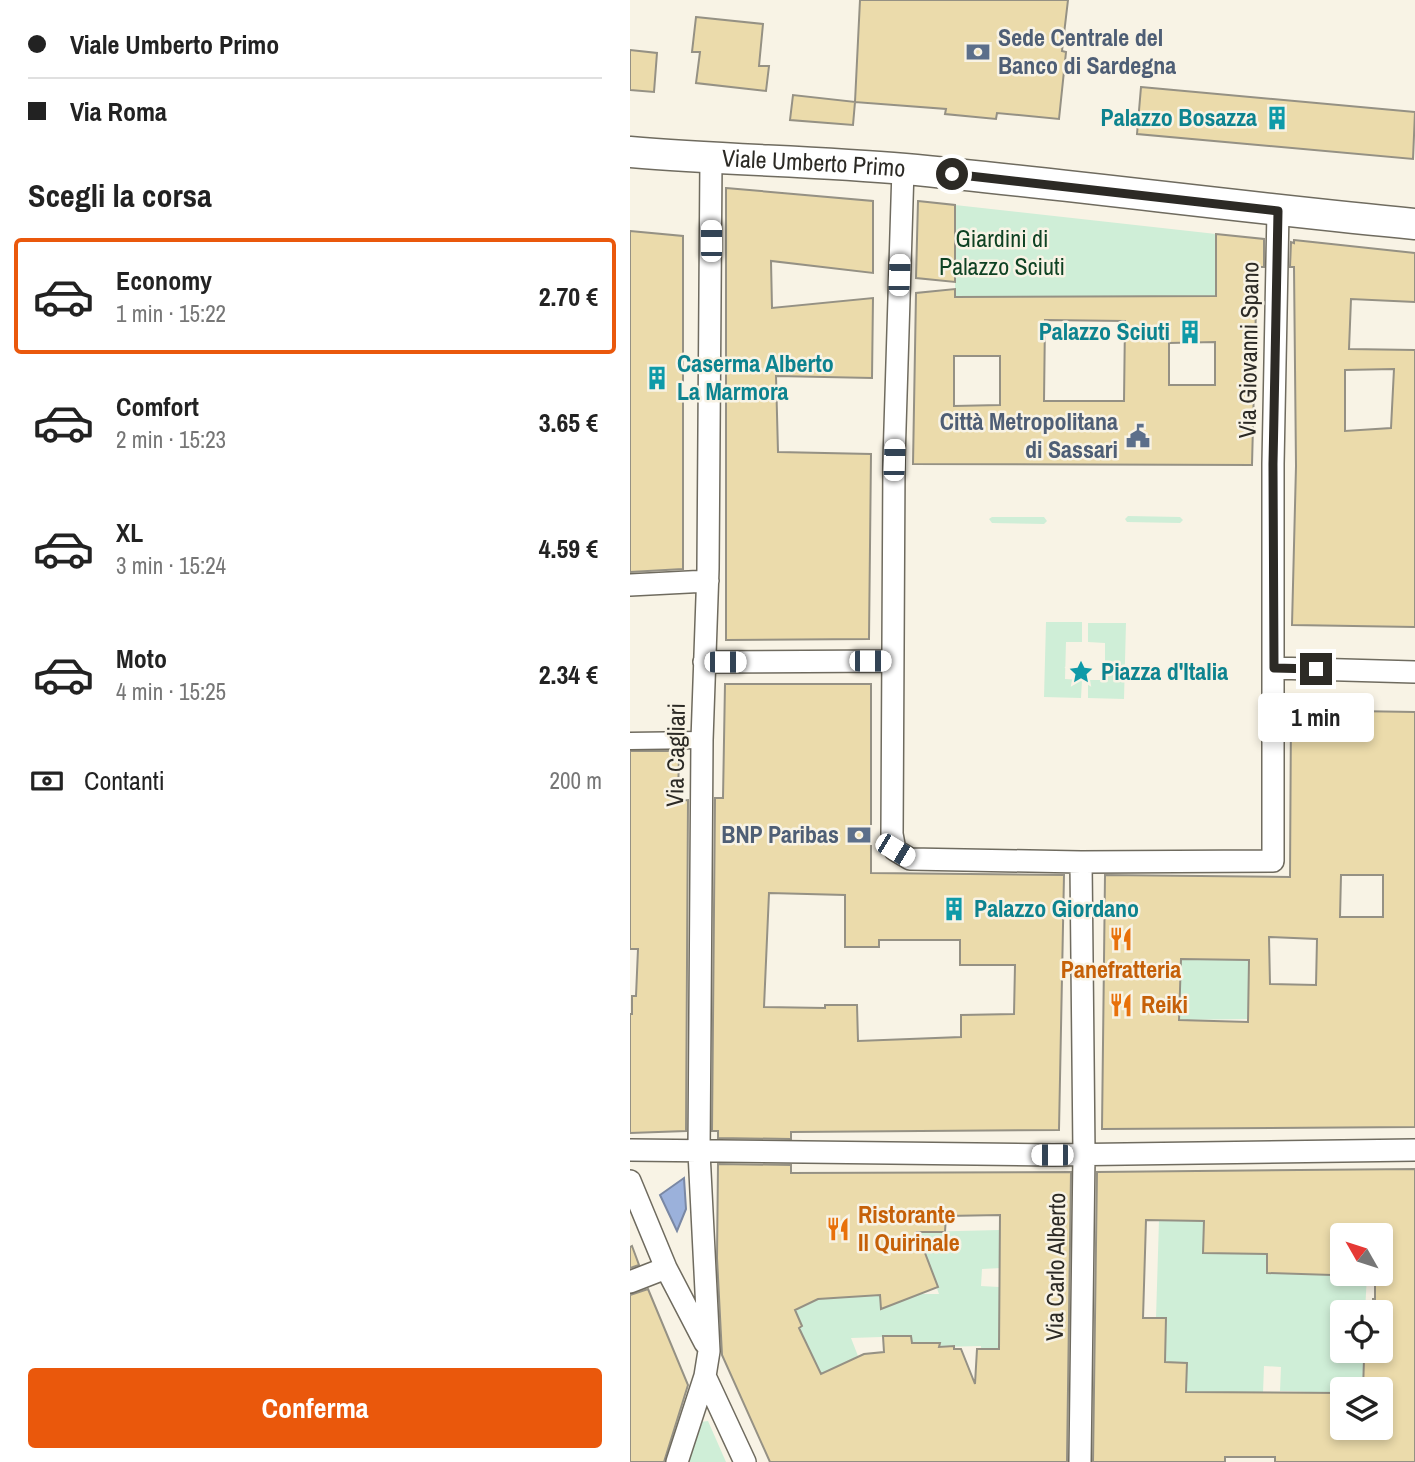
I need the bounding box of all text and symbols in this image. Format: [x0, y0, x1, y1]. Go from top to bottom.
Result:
place label: Sede Centrale del Banco di Sardegna [998, 21, 1176, 81]
text: Viale Umberto Primo [70, 27, 279, 62]
bank icon: Sede Centrale del Banco di Sardegna [964, 38, 992, 66]
text: Via Roma [70, 94, 167, 129]
place label: Palazzo Bosazza [1101, 101, 1257, 133]
building icon: Palazzo Bosazza [1263, 104, 1291, 132]
street label: Viale Umberto Primo [721, 141, 907, 184]
route start [936, 158, 968, 190]
text: Scegli la corsa [28, 174, 212, 217]
car [701, 220, 722, 262]
park label: Giardini di Palazzo Sciuti [939, 222, 1065, 282]
car [888, 254, 911, 296]
street label: Via Giovanni Spano [1230, 261, 1266, 439]
text: Economy [116, 263, 212, 298]
icon: car [32, 265, 95, 328]
text: 2.70 € [539, 279, 598, 314]
text: 1 min · 15:22 [116, 298, 226, 329]
place label: Palazzo Sciuti [1039, 315, 1170, 347]
building icon: Palazzo Sciuti [1176, 318, 1204, 346]
place label: Caserma Alberto La Marmora [677, 347, 834, 407]
building icon: Caserma Alberto La Marmora [643, 364, 671, 392]
text: Comfort [116, 389, 199, 424]
icon: car [32, 391, 95, 454]
text: 3.65 € [539, 405, 598, 440]
place label: Città Metropolitana di Sassari [940, 405, 1118, 465]
public building icon: Città Metropolitana di Sassari [1124, 422, 1152, 450]
text: 2 min · 15:23 [116, 424, 226, 455]
car [883, 439, 906, 481]
text: XL [116, 515, 143, 550]
icon: car [32, 517, 95, 580]
text: 4.59 € [539, 531, 598, 566]
text: 3 min · 15:24 [116, 550, 226, 581]
text: Moto [116, 641, 167, 676]
icon: car [32, 643, 95, 706]
car [850, 651, 892, 672]
car [705, 652, 747, 673]
route end [1300, 653, 1332, 685]
place label: Piazza d'Italia [1101, 655, 1228, 687]
text: 2.34 € [539, 657, 598, 692]
place icon: Piazza d'Italia [1067, 658, 1095, 686]
text: 4 min · 15:25 [116, 676, 226, 707]
callout: 1 min [1258, 694, 1374, 742]
text: 1 min [1291, 702, 1341, 733]
street label: Via Cagliari [658, 703, 692, 807]
icon: cash [28, 762, 66, 800]
text: Contanti [84, 763, 165, 798]
text: 200 m [550, 765, 602, 796]
place label: BNP Paribas [721, 818, 839, 850]
bank icon: BNP Paribas [845, 821, 873, 849]
car [872, 830, 919, 870]
place label: Palazzo Giordano [974, 892, 1139, 924]
building icon: Palazzo Giordano [940, 895, 968, 923]
restaurant icon: Panefratteria [1107, 925, 1135, 953]
place label: Panefratteria [1061, 953, 1181, 985]
place label: Reiki [1141, 988, 1188, 1020]
restaurant icon: Reiki [1107, 991, 1135, 1019]
car [1032, 1145, 1074, 1166]
street label: Via Carlo Alberto [1038, 1192, 1072, 1341]
place label: Ristorante Il Quirinale [858, 1198, 960, 1258]
restaurant icon: Ristorante Il Quirinale [824, 1215, 852, 1243]
north arrow [1330, 1223, 1393, 1286]
map controls [1330, 1223, 1393, 1440]
button: locate [1330, 1300, 1393, 1363]
button: Conferma [28, 1368, 602, 1448]
button: layers [1330, 1377, 1393, 1440]

